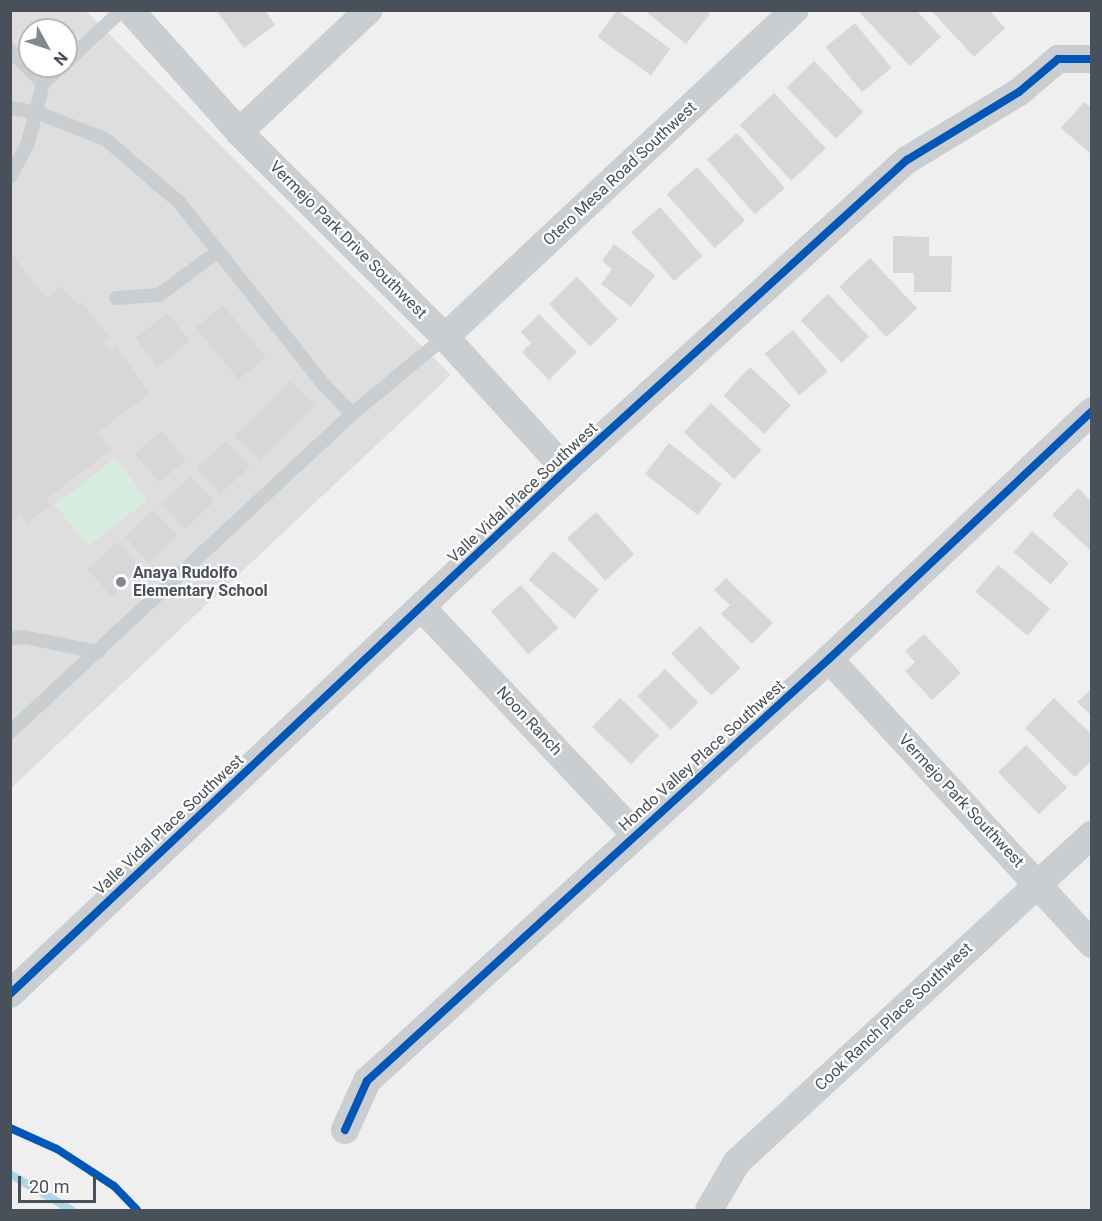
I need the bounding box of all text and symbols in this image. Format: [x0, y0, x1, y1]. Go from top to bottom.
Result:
north arrow [18, 18, 78, 78]
text: N [50, 48, 72, 69]
street label: Otero Mesa Road Southwest [539, 98, 701, 250]
street label: Vermejo Park Drive Southwest [265, 157, 431, 323]
street label: Valle Vidal Place Southwest [444, 419, 602, 567]
place label: Anaya Rudolfo Elementary School [133, 563, 268, 601]
marker: Anaya Rudolfo Elementary School [114, 575, 128, 589]
street label: Hondo Valley Place Southwest [615, 676, 789, 836]
street label: Noon Ranch [492, 683, 566, 759]
street label: Vermejo Park Southwest [894, 730, 1028, 872]
street label: Valle Vidal Place Southwest [90, 751, 248, 899]
street label: Cook Ranch Place Southwest [811, 939, 977, 1095]
scale bar [21, 1164, 99, 1202]
text: 20 m [29, 1176, 69, 1197]

